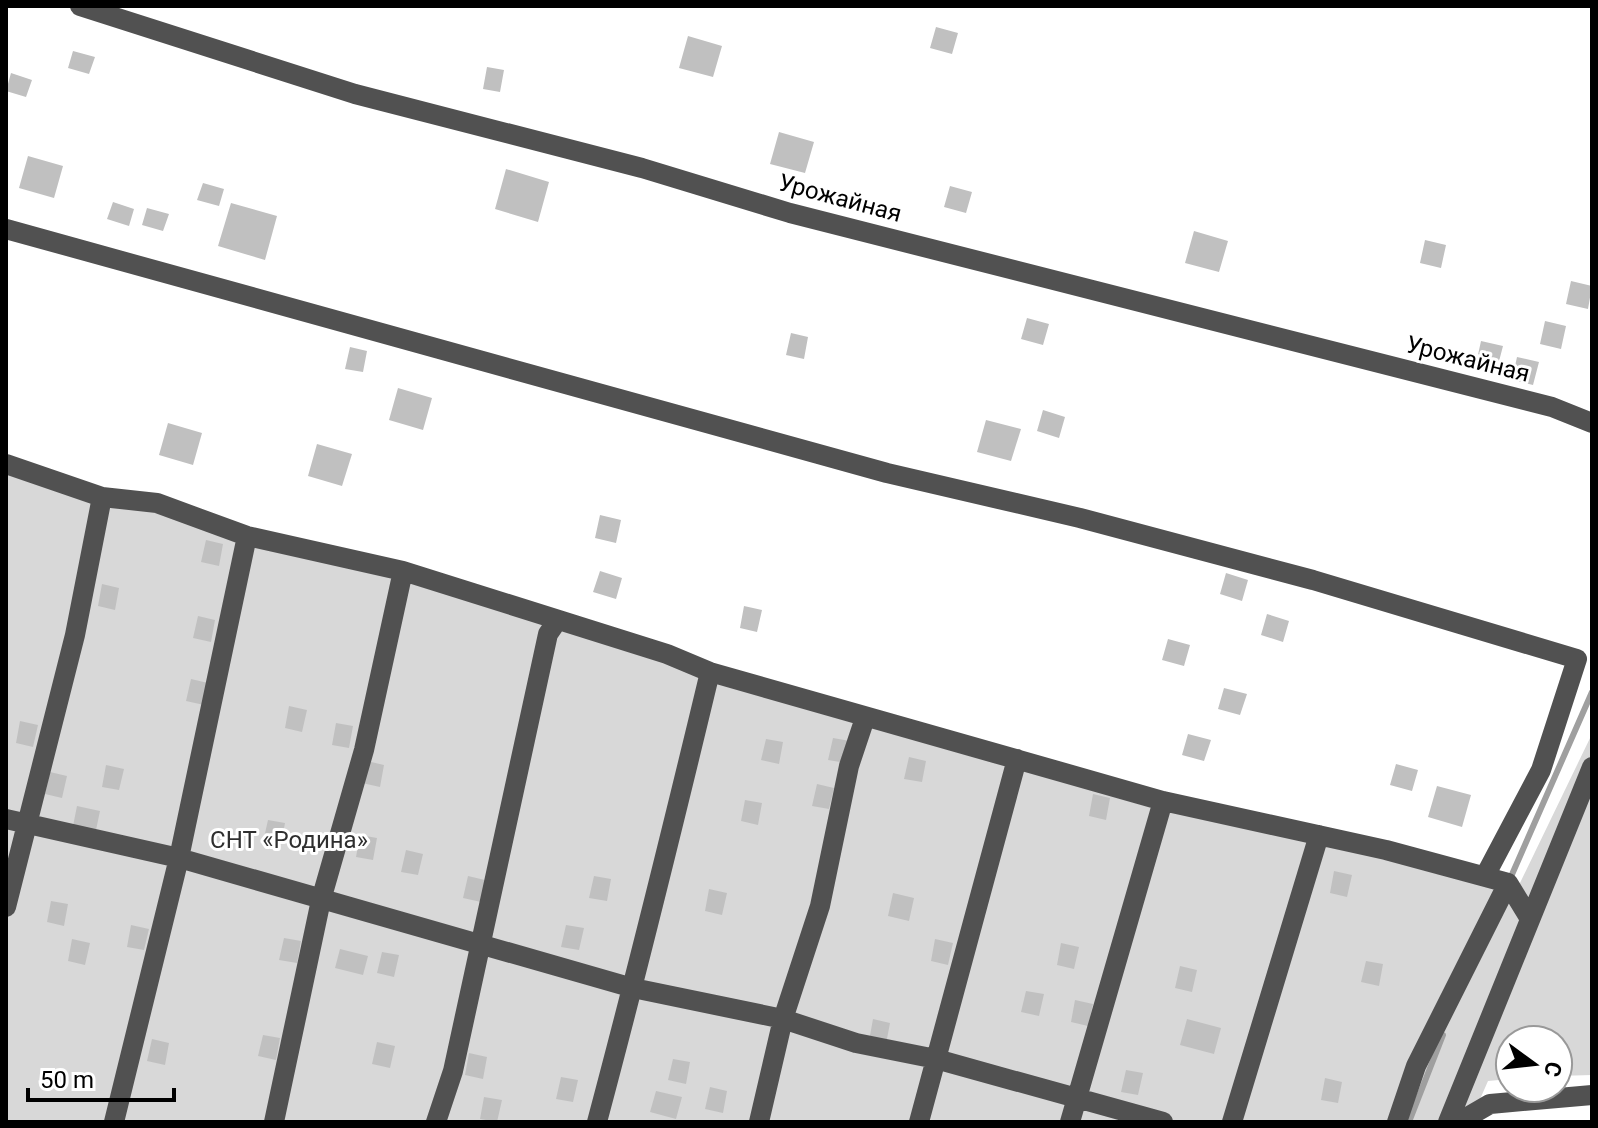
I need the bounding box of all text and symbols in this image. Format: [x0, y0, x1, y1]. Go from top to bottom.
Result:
street label: Урожайная [775, 168, 905, 228]
street label: Урожайная [1403, 330, 1533, 388]
park label: СНТ «Родина» [210, 826, 368, 854]
north arrow [1494, 1024, 1574, 1104]
scale bar [28, 1052, 174, 1102]
text: С [1539, 1059, 1567, 1079]
text: 50 m [40, 1066, 94, 1094]

